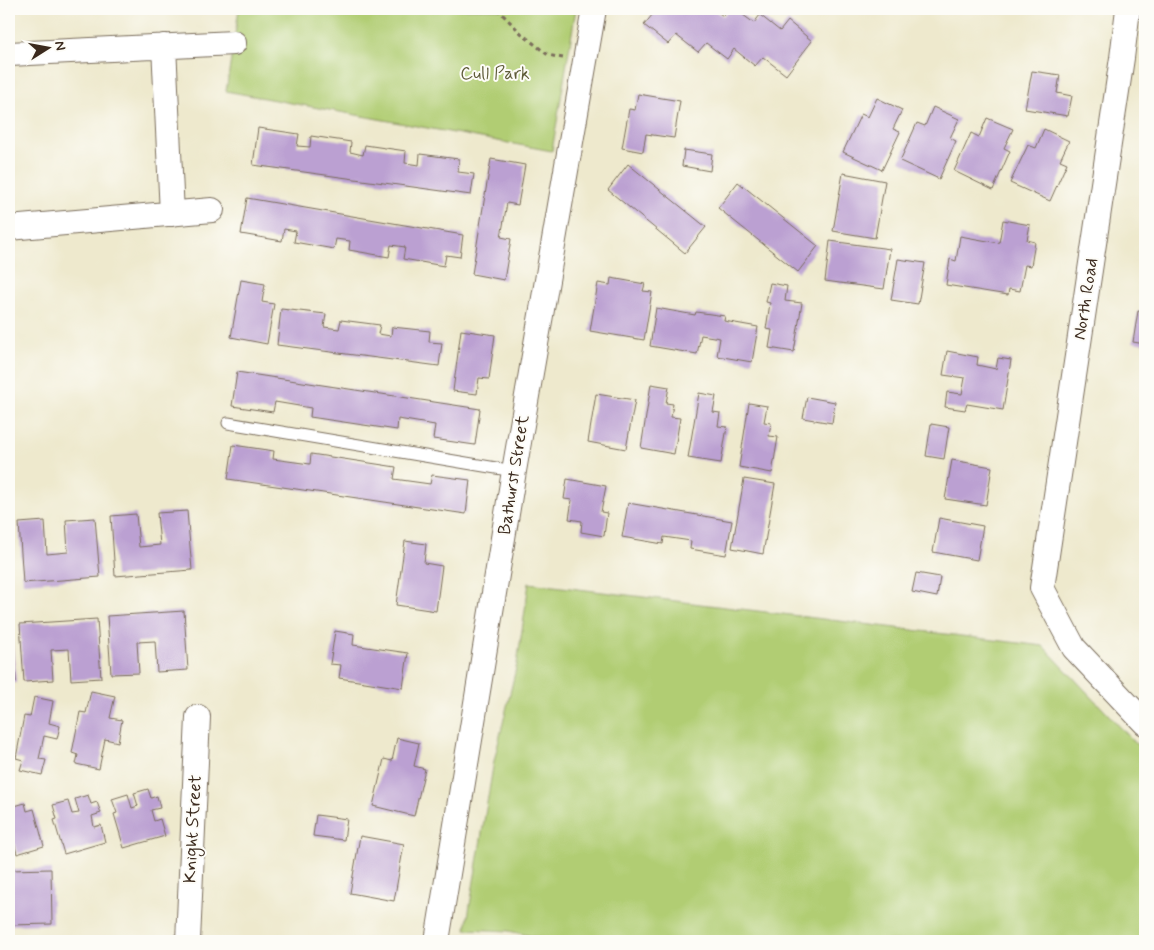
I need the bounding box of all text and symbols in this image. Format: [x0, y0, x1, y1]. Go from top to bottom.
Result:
north arrow [22, 22, 72, 72]
text: N [50, 39, 70, 52]
park label: Cull Park [460, 62, 530, 86]
street label: North Road [1068, 256, 1104, 342]
street label: Bathurst Street [493, 413, 535, 537]
street label: Knight Street [178, 774, 209, 884]

